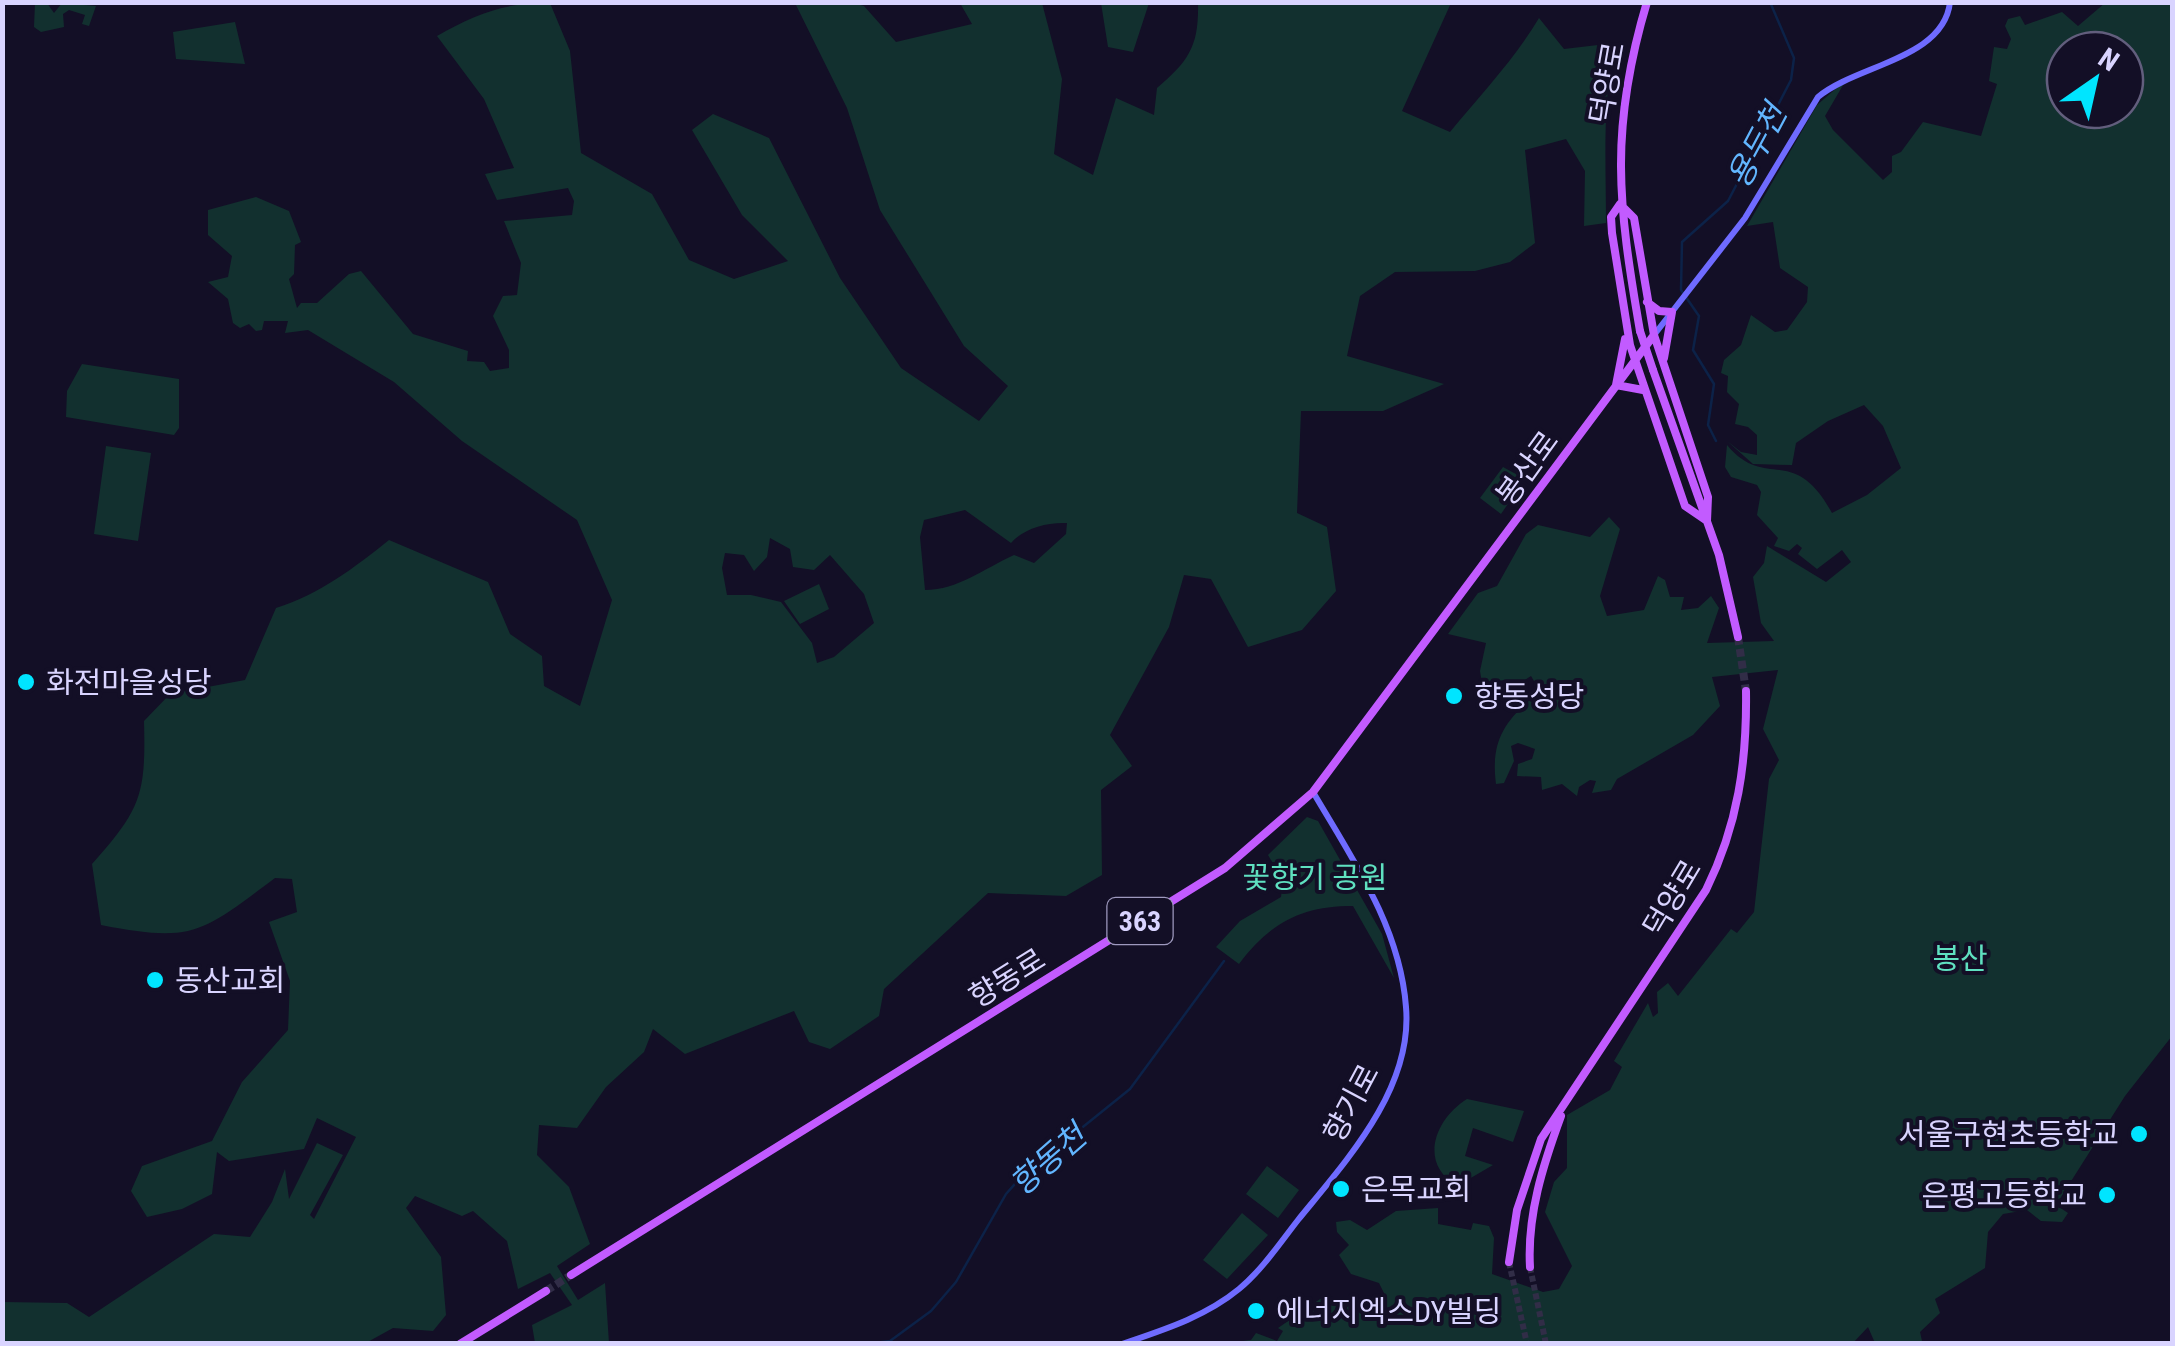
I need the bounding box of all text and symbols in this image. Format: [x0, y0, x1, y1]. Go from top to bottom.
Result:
north arrow [2045, 30, 2145, 130]
street label: 덕양로 [1583, 39, 1631, 127]
text: N [2092, 41, 2125, 78]
water label: 용두천 [1719, 95, 1796, 194]
street label: 봉산로 [1489, 424, 1565, 512]
place label: 화전마을성당 [46, 665, 212, 700]
marker: 화전마을성당 [15, 671, 37, 693]
place label: 향동성당 [1474, 679, 1584, 714]
marker: 향동성당 [1443, 685, 1465, 707]
street label: 덕양로 [1636, 853, 1708, 943]
park label: 꽃향기 공원 [1243, 860, 1387, 895]
road number: 363 [1108, 898, 1172, 944]
street label: 향동로 [963, 941, 1051, 1015]
park label: 봉산 [1932, 941, 1988, 976]
place label: 동산교회 [175, 963, 285, 998]
marker: 동산교회 [144, 969, 166, 991]
street label: 향기로 [1316, 1058, 1386, 1148]
water label: 향동천 [1002, 1114, 1096, 1203]
place label: 서울구현초등학교 [1898, 1117, 2119, 1152]
marker: 서울구현초등학교 [2128, 1123, 2150, 1145]
place label: 은목교회 [1361, 1172, 1471, 1207]
marker: 은목교회 [1330, 1178, 1352, 1200]
place label: 은평고등학교 [1921, 1178, 2087, 1213]
marker: 은평고등학교 [2096, 1184, 2118, 1206]
place label: 에너지엑스DY빌딩 [1276, 1294, 1501, 1329]
marker: 에너지엑스DY빌딩 [1245, 1300, 1267, 1322]

